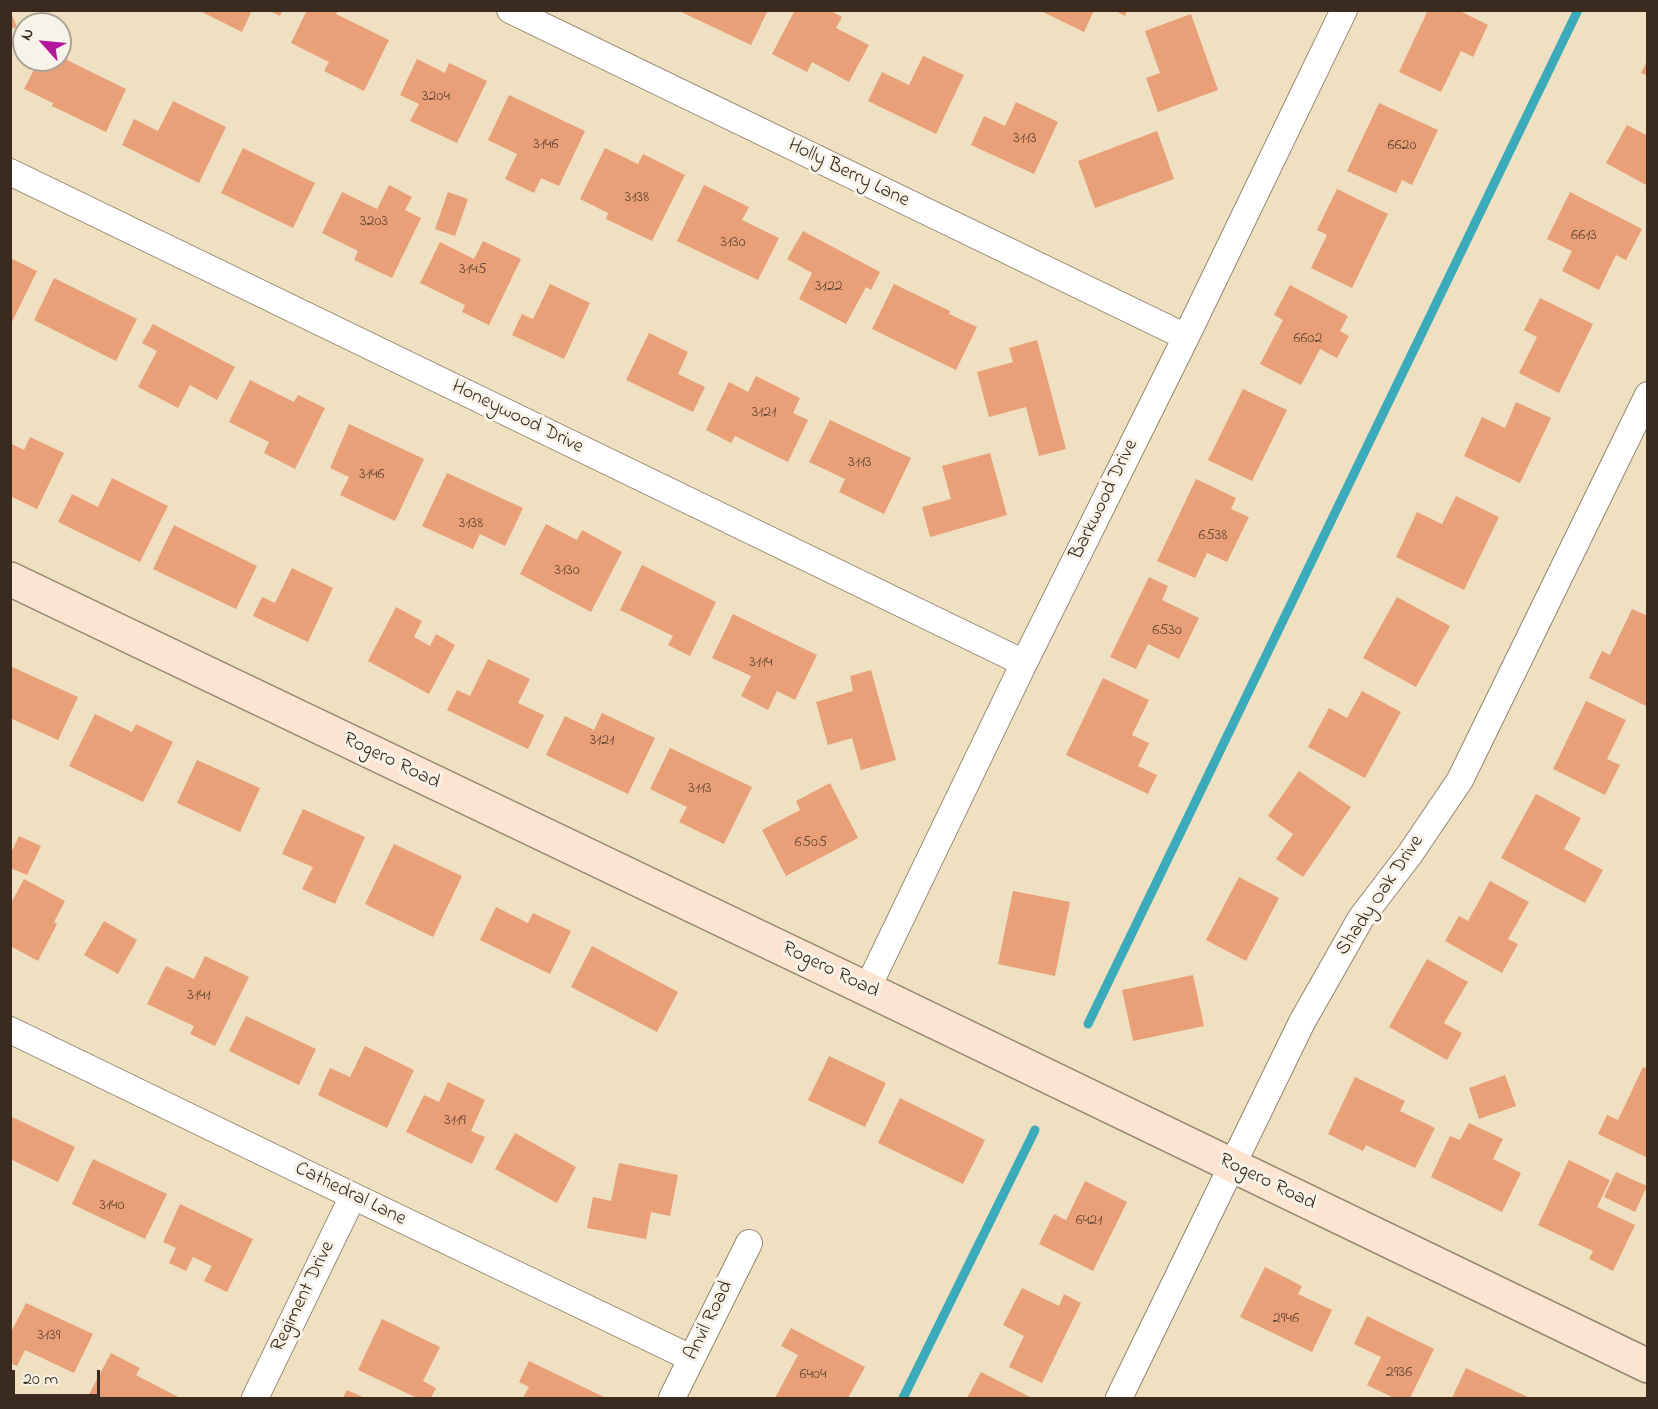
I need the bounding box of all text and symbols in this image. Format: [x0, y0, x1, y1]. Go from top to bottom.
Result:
north arrow [12, 12, 72, 72]
text: N [15, 24, 41, 45]
house number: 3204 [422, 87, 450, 107]
house number: 3113 [1013, 129, 1037, 149]
street label: Holly Berry Lane [783, 134, 913, 214]
house number: 3146 [533, 135, 559, 155]
house number: 6620 [1388, 136, 1416, 156]
house number: 3138 [625, 188, 649, 208]
house number: 3203 [360, 212, 388, 232]
house number: 6613 [1571, 226, 1597, 246]
house number: 3130 [720, 233, 746, 253]
house number: 3145 [459, 260, 487, 280]
house number: 3122 [815, 277, 843, 297]
house number: 6602 [1294, 329, 1322, 349]
street label: Honeywood Drive [447, 376, 587, 460]
house number: 3121 [752, 403, 776, 423]
street label: Barkwood Drive [1066, 436, 1144, 564]
house number: 3113 [848, 453, 872, 473]
house number: 3146 [359, 465, 385, 485]
house number: 3138 [459, 514, 483, 534]
house number: 6538 [1199, 526, 1227, 546]
house number: 3130 [554, 561, 580, 581]
house number: 6530 [1152, 621, 1182, 641]
house number: 3114 [749, 653, 773, 673]
street label: Rogero Road [339, 728, 443, 796]
house number: 3121 [590, 731, 614, 751]
house number: 3113 [688, 779, 712, 799]
street label: Shady Oak Drive [1332, 831, 1430, 961]
house number: 6505 [795, 833, 827, 853]
street label: Rogero Road [778, 937, 882, 1005]
house number: 3141 [187, 986, 211, 1006]
house number: 3119 [444, 1111, 466, 1131]
street label: Rogero Road [1215, 1149, 1319, 1217]
street label: Cathedral Lane [291, 1158, 409, 1232]
house number: 3140 [99, 1196, 125, 1216]
house number: 6421 [1076, 1211, 1102, 1231]
street label: Regiment Drive [267, 1238, 341, 1356]
street label: Anvil Road [681, 1277, 739, 1365]
house number: 2946 [1273, 1309, 1299, 1329]
house number: 3139 [37, 1326, 61, 1346]
scale bar [15, 1358, 104, 1396]
house number: 2936 [1386, 1363, 1412, 1383]
house number: 6404 [799, 1365, 827, 1385]
text: 20 m [23, 1367, 58, 1393]

